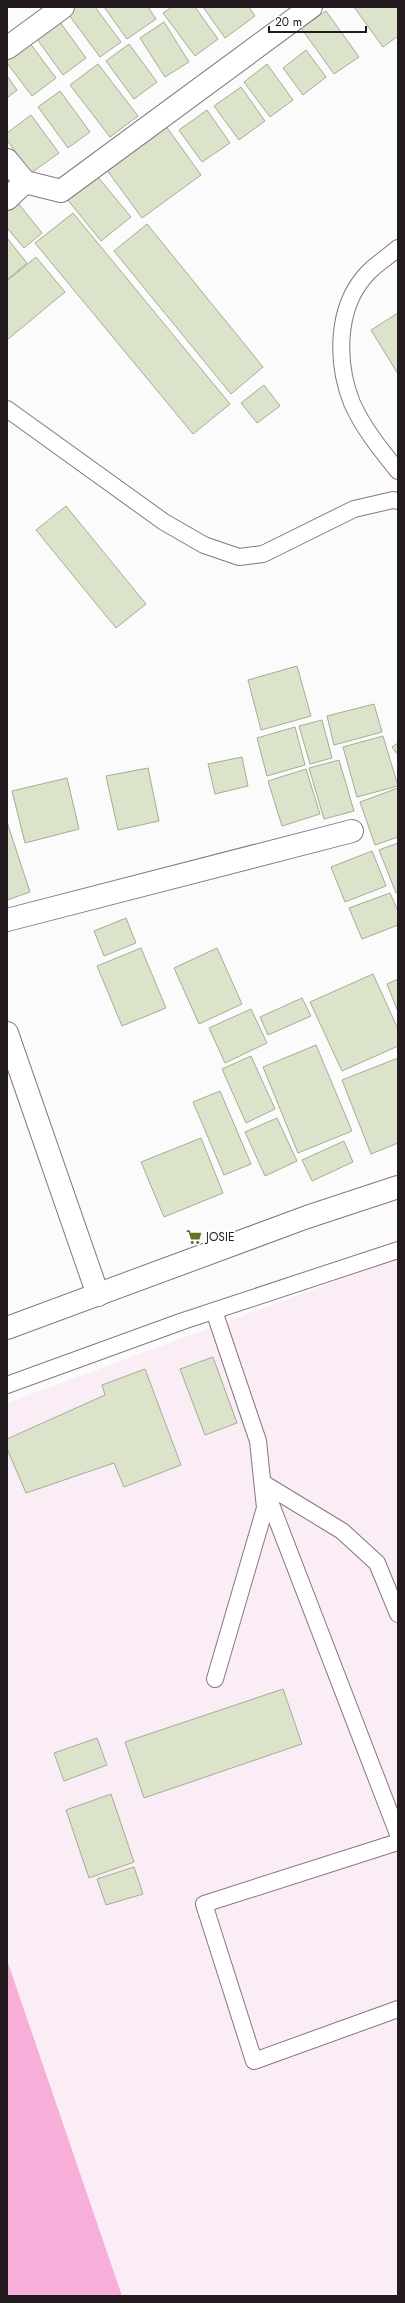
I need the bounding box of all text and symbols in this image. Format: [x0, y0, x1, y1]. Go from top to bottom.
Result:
scale bar [269, 8, 366, 34]
text: 20 m [275, 13, 302, 31]
supermarket icon: JOSIE [185, 1228, 203, 1246]
place label: JOSIE [204, 1228, 234, 1246]

